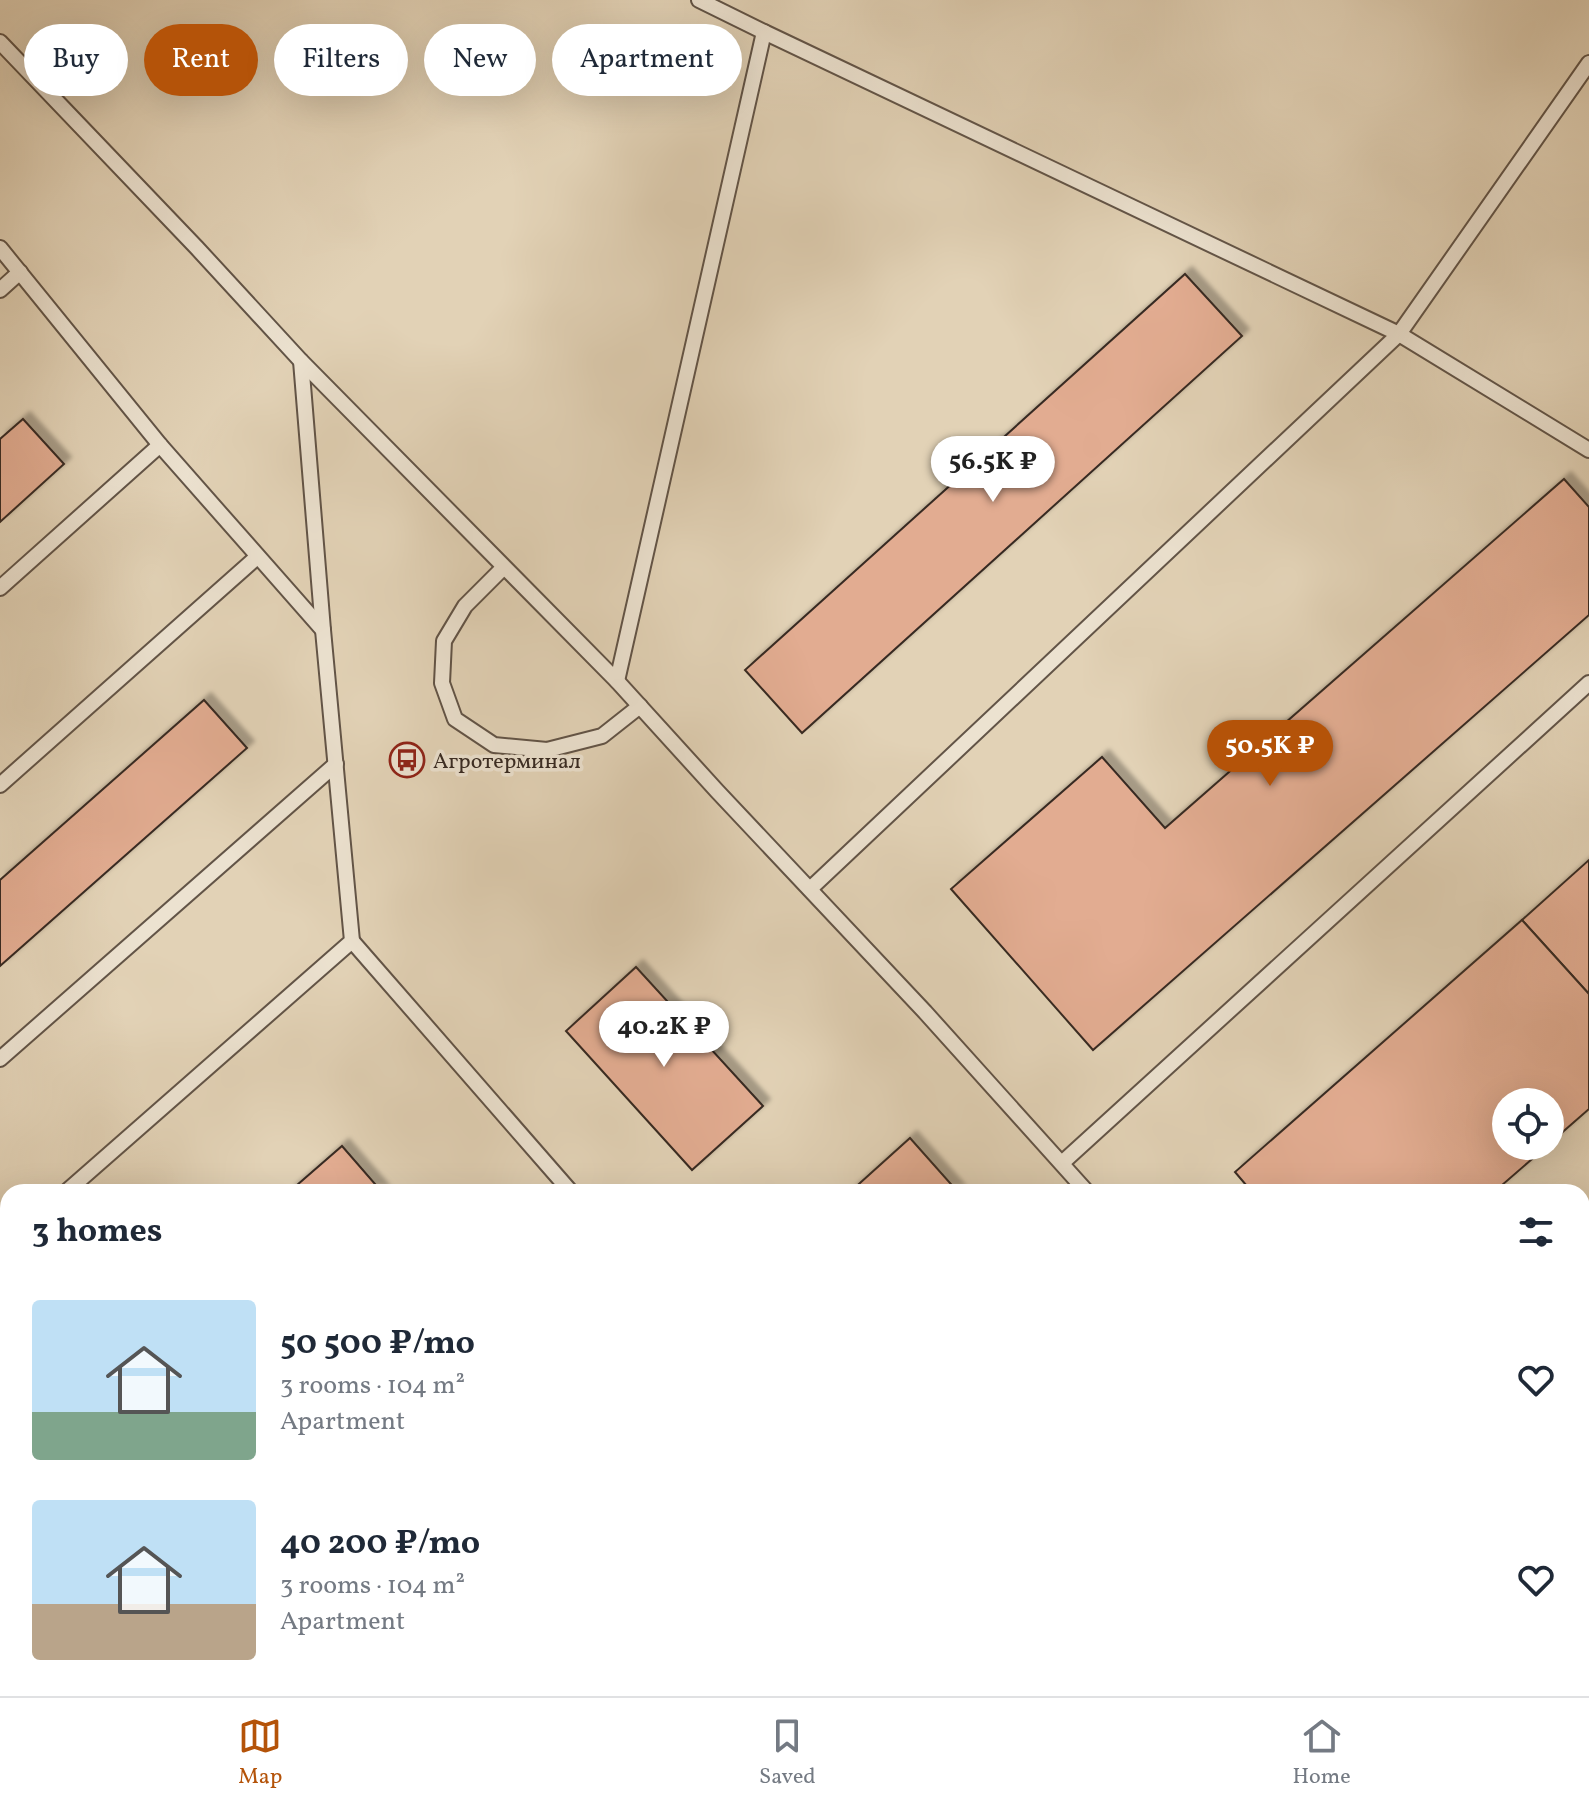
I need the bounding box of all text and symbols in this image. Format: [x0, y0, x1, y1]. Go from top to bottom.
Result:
chip: Buy [24, 24, 128, 96]
chip: Rent [144, 24, 258, 96]
chip: Filters [274, 24, 408, 96]
chip: New [424, 24, 536, 96]
chip: Apartment [552, 24, 742, 96]
pin: 56.5K ₽ [919, 436, 1067, 504]
text: 56.5K ₽ [949, 444, 1037, 480]
pin: 50.5K ₽ [1196, 720, 1344, 788]
text: 50.5K ₽ [1225, 728, 1315, 764]
bus stop icon: Агротерминал [388, 741, 426, 779]
place label: Агротерминал [433, 747, 581, 778]
pin: 40.2K ₽ [590, 1001, 738, 1069]
text: 40.2K ₽ [617, 1009, 711, 1045]
map controls [1492, 1088, 1564, 1160]
button: locate [1492, 1088, 1564, 1160]
text: 3 homes [32, 1209, 162, 1256]
icon: filters [1514, 1210, 1558, 1254]
text: 50 500 ₽/mo [280, 1321, 475, 1368]
icon: home [96, 1332, 192, 1428]
icon: heart [1514, 1358, 1558, 1402]
text: 3 rooms · 104 m² [280, 1368, 465, 1404]
text: Apartment [280, 1404, 405, 1440]
text: 40 200 ₽/mo [280, 1521, 480, 1568]
icon: home [96, 1532, 192, 1628]
icon: heart [1514, 1558, 1558, 1602]
text: 3 rooms · 104 m² [280, 1568, 465, 1604]
text: Apartment [280, 1604, 405, 1640]
tab: Map [238, 1714, 282, 1793]
tab: Saved [759, 1714, 816, 1793]
tab: Home [1292, 1714, 1351, 1793]

